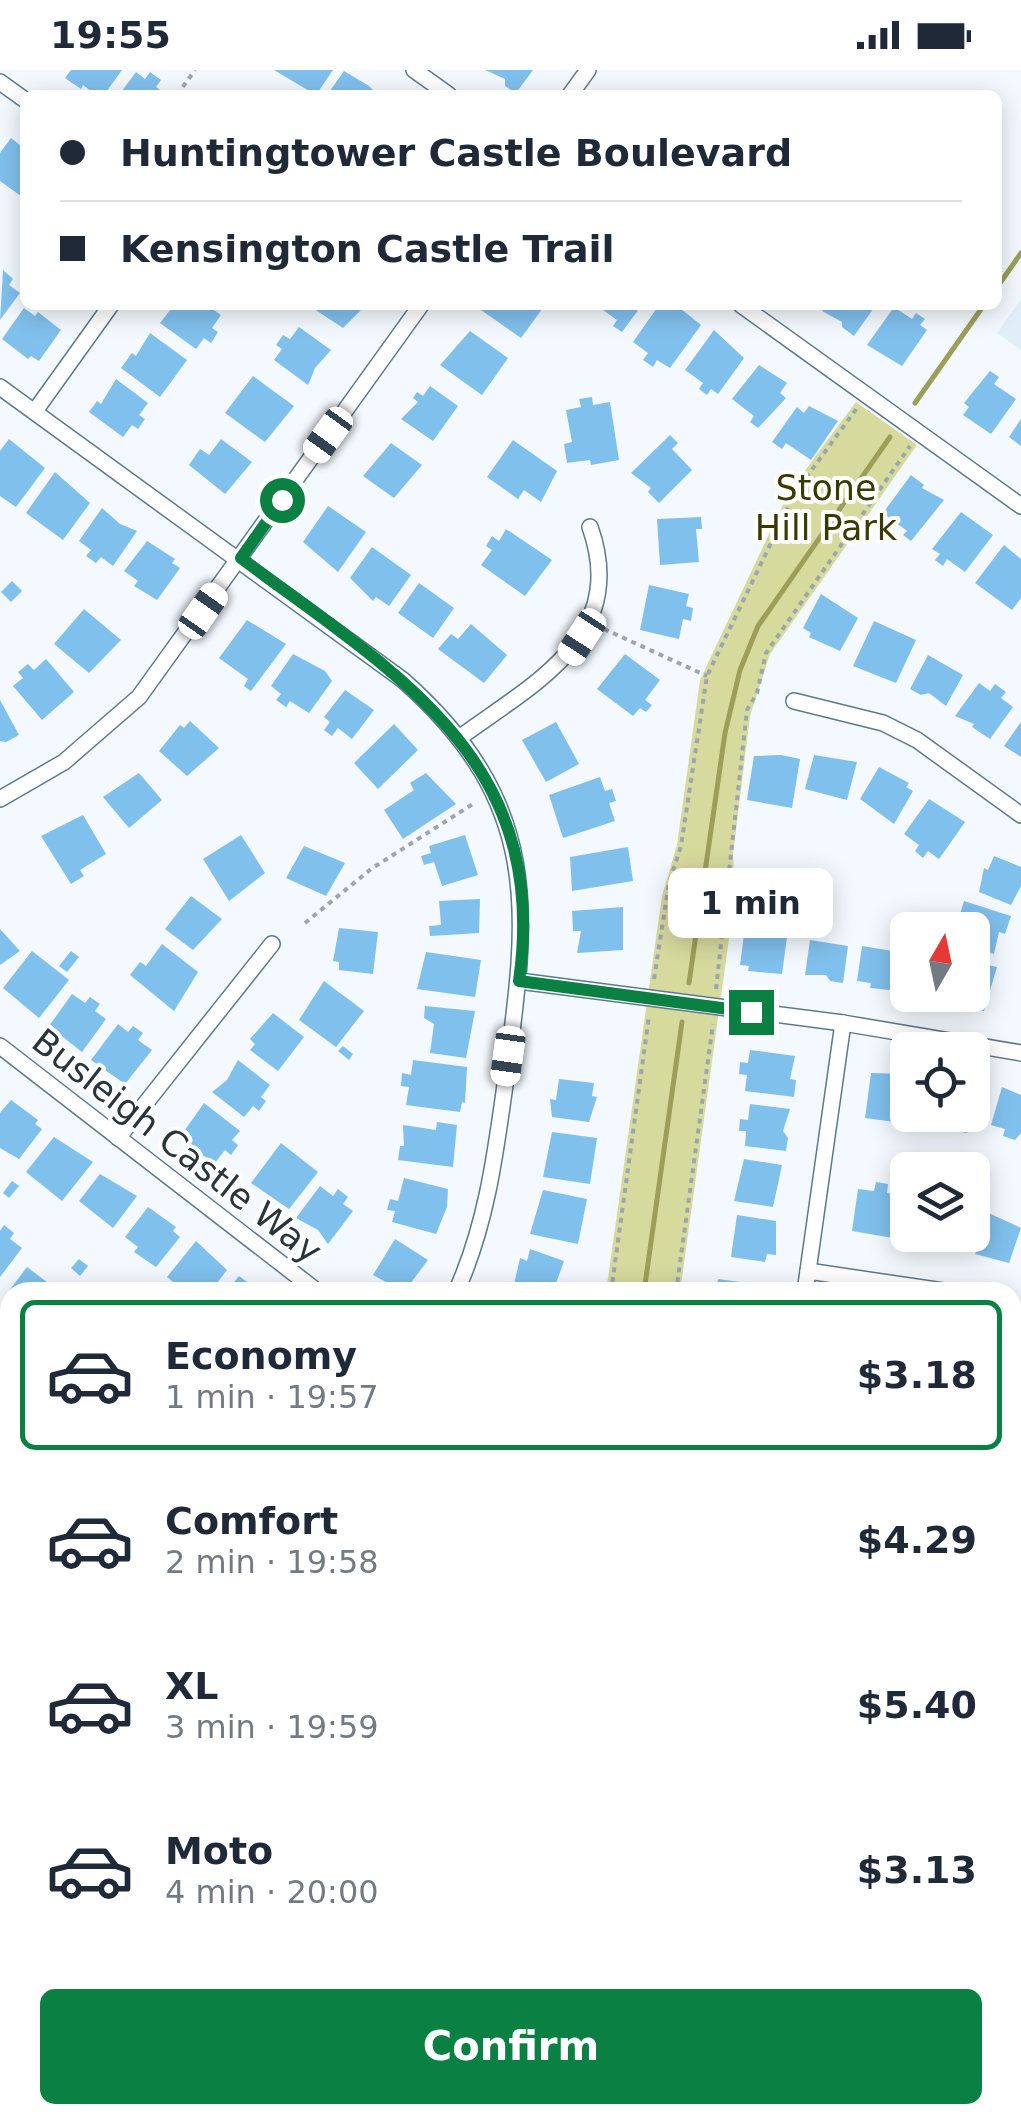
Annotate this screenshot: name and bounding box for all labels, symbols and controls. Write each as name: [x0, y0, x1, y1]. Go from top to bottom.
text: 19:55: [50, 13, 171, 57]
text: Huntingtower Castle Boulevard: [120, 131, 792, 175]
text: Kensington Castle Trail: [120, 227, 615, 271]
car: [298, 402, 358, 468]
park label: Stone Hill Park: [755, 468, 898, 548]
route start: [260, 478, 305, 523]
car: [174, 578, 232, 644]
car: [553, 604, 611, 670]
callout: 1 min: [668, 867, 834, 937]
text: 1 min: [700, 884, 801, 922]
north arrow: [890, 912, 990, 1012]
map controls: [890, 912, 990, 1252]
route end: [729, 990, 774, 1035]
street label: Busleigh Castle Way: [25, 1021, 329, 1271]
car: [489, 1024, 527, 1088]
button: locate: [890, 1032, 990, 1132]
button: layers: [890, 1152, 990, 1252]
icon: car: [45, 1330, 135, 1420]
text: Economy: [165, 1334, 357, 1378]
text: $3.18: [857, 1353, 977, 1397]
text: 1 min · 19:57: [165, 1378, 379, 1416]
icon: car: [45, 1495, 135, 1585]
text: Comfort: [165, 1499, 338, 1543]
text: $4.29: [857, 1518, 977, 1562]
text: 2 min · 19:58: [165, 1543, 379, 1581]
icon: car: [45, 1660, 135, 1750]
text: XL: [165, 1664, 219, 1708]
text: $5.40: [857, 1683, 977, 1727]
text: 3 min · 19:59: [165, 1708, 379, 1746]
icon: car: [45, 1825, 135, 1915]
text: Moto: [165, 1829, 273, 1873]
text: $3.13: [857, 1848, 977, 1892]
text: 4 min · 20:00: [165, 1873, 379, 1911]
button: Confirm: [40, 1989, 982, 2104]

